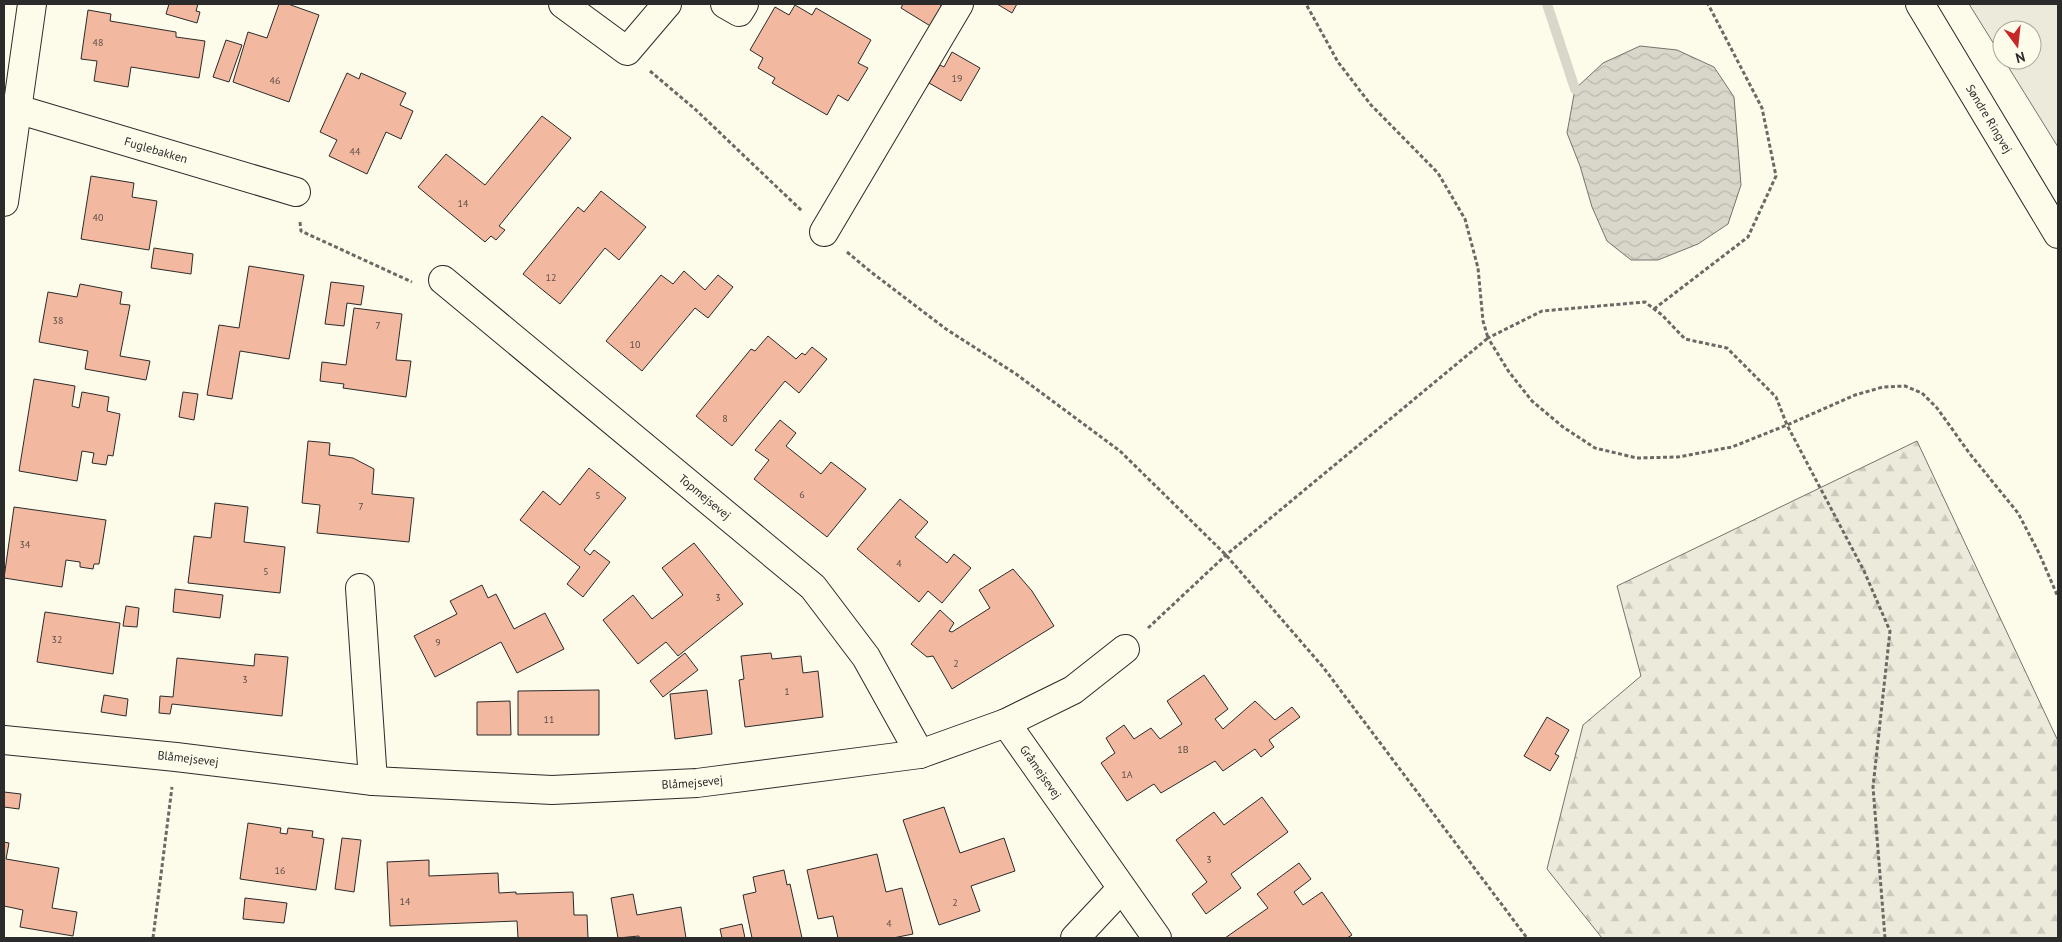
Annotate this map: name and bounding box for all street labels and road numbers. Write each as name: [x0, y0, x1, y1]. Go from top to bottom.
street label: Søndre Ringvej: [1963, 81, 2016, 156]
street label: Fuglebakken: [123, 133, 190, 166]
street label: Topmejsevej: [676, 471, 734, 523]
street label: Gråmejsevej: [1017, 742, 1065, 802]
street label: Blåmejsevej: [157, 747, 220, 769]
street label: Blåmejsevej: [661, 772, 724, 792]

